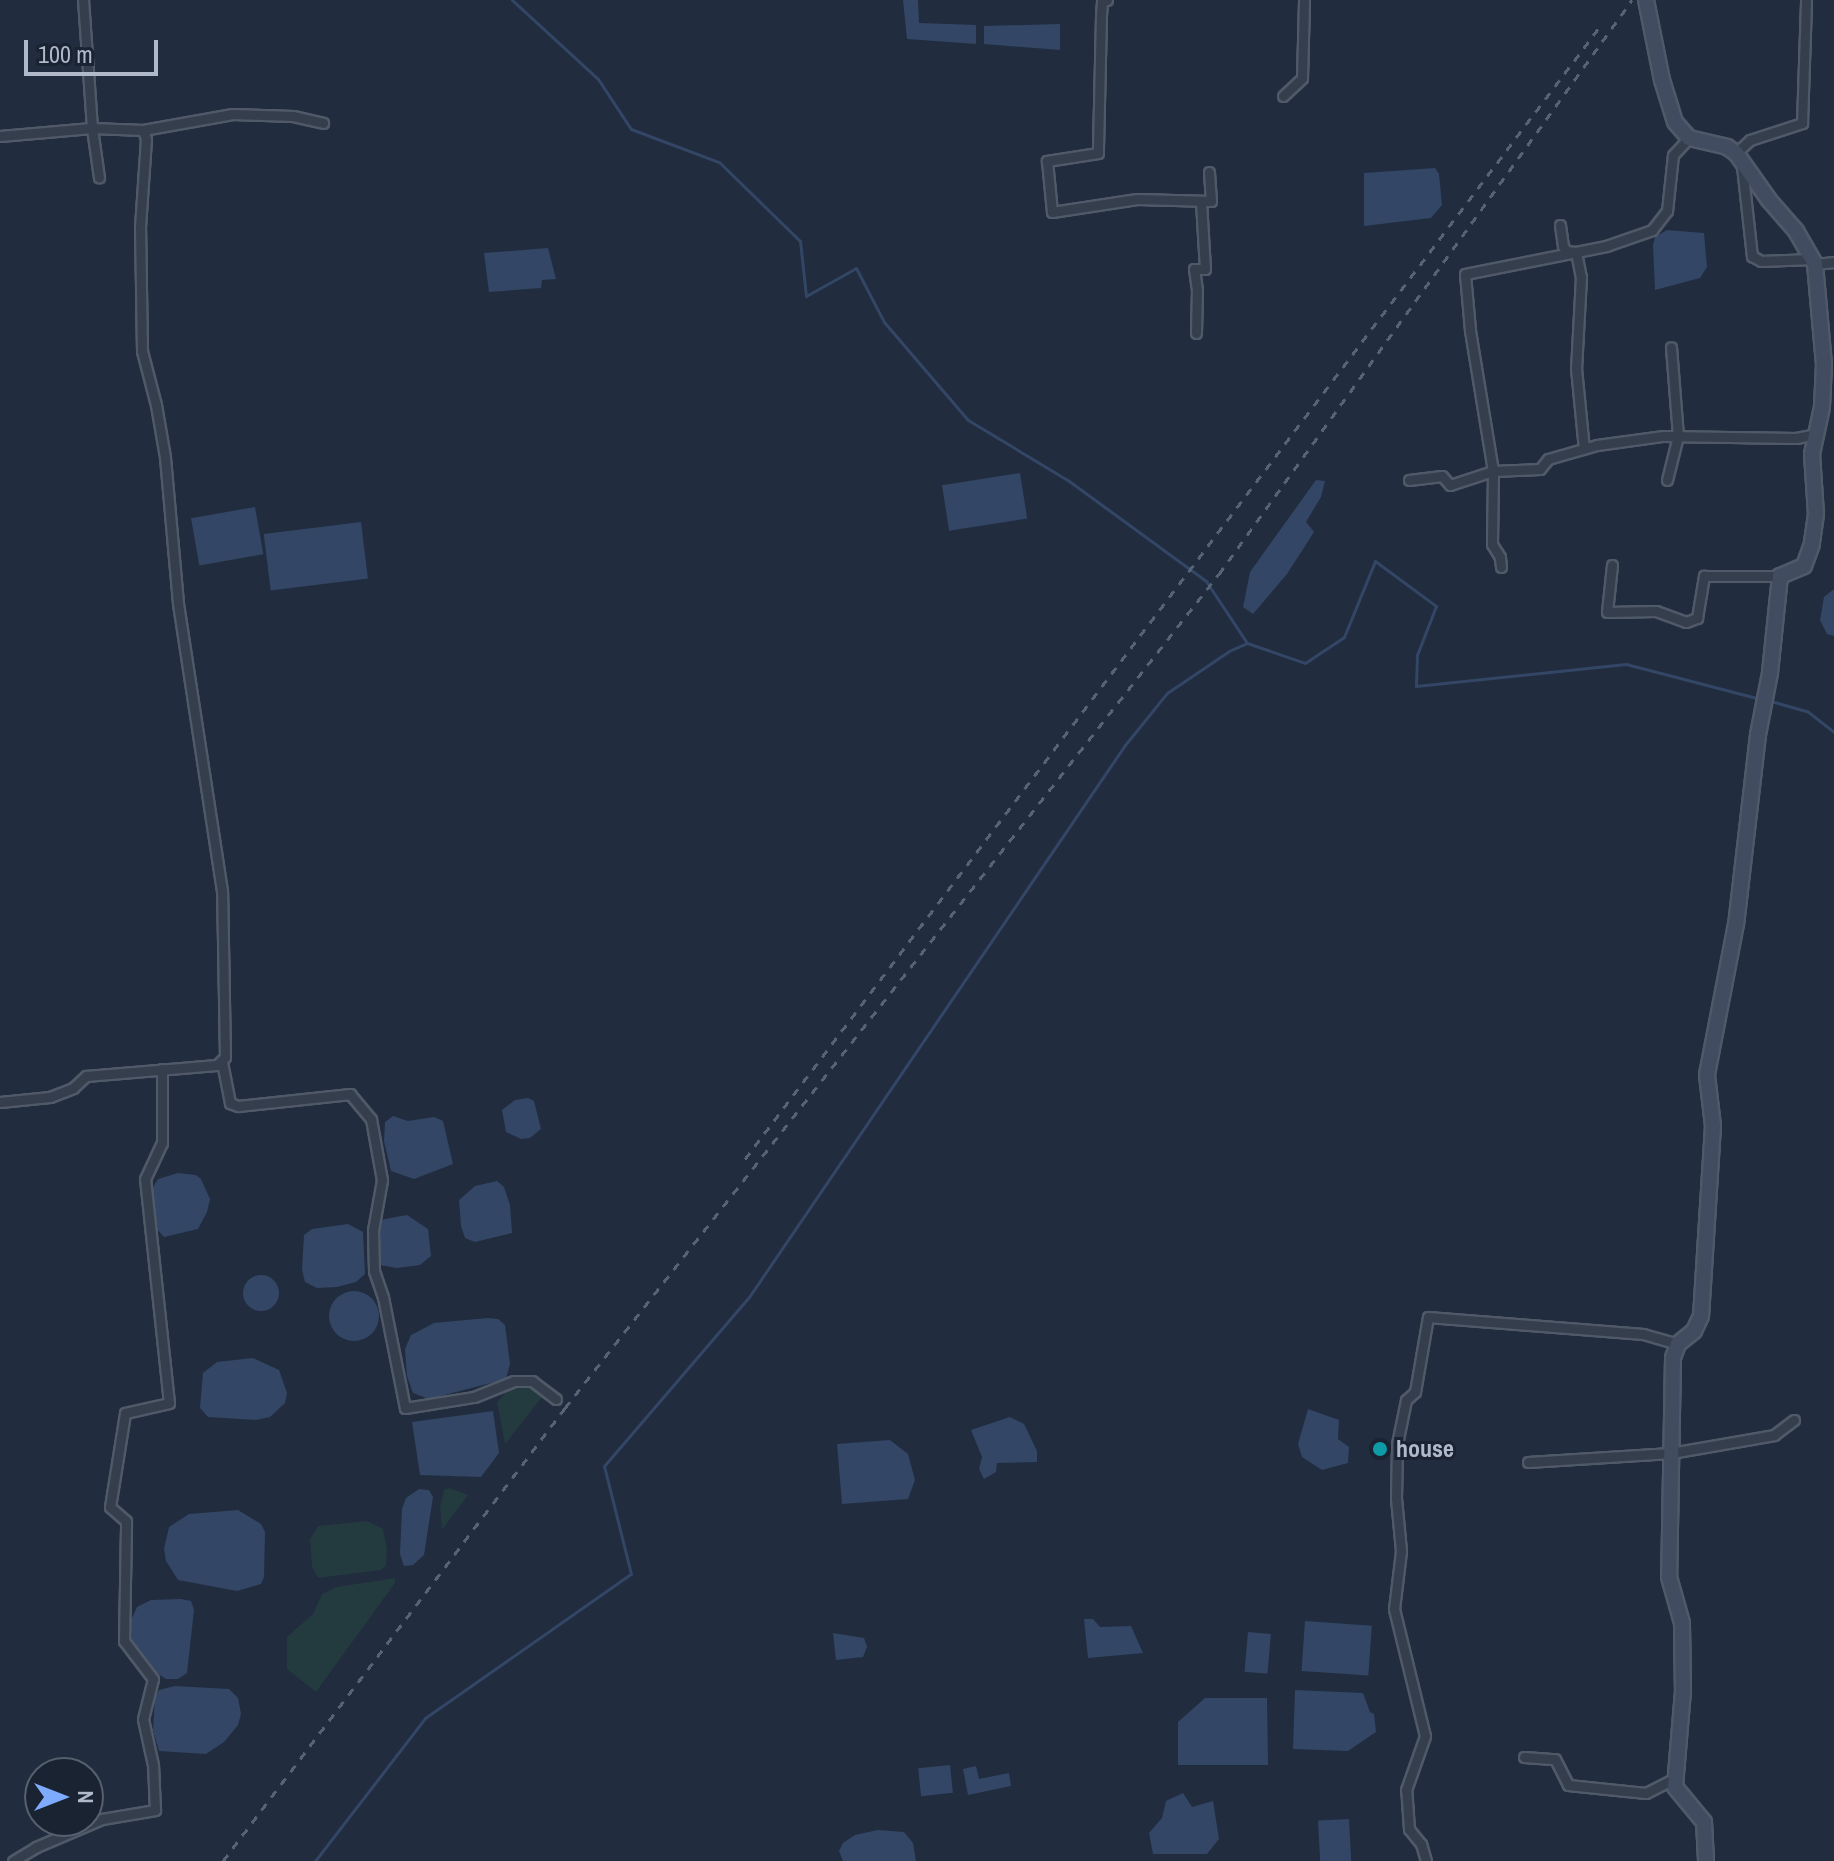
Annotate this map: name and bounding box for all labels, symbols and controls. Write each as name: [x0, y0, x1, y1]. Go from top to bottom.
scale bar: [28, 24, 162, 74]
text: 100 m: [38, 38, 93, 70]
place label: house: [1396, 1435, 1454, 1463]
marker: house: [1371, 1440, 1389, 1458]
north arrow: [24, 1757, 104, 1837]
text: N: [71, 1790, 101, 1804]

